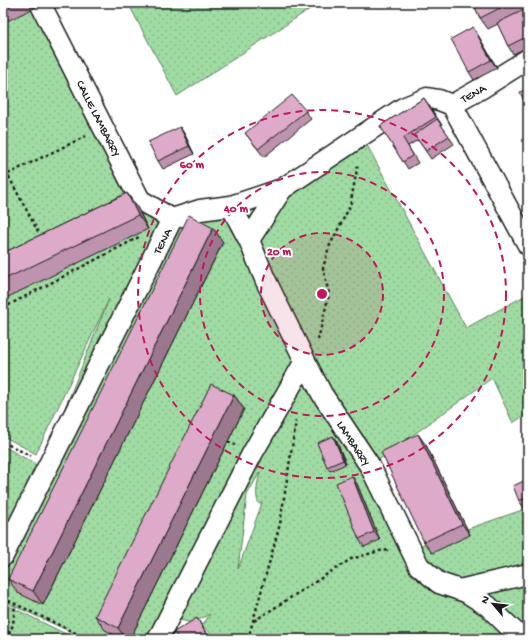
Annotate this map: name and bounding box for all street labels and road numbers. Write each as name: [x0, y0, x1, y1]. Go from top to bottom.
street label: CALLE LAMBARRY: [72, 78, 123, 160]
street label: TENA: [458, 82, 490, 108]
street label: TENA: [151, 226, 177, 258]
street label: LAMBARRY: [333, 419, 372, 470]

